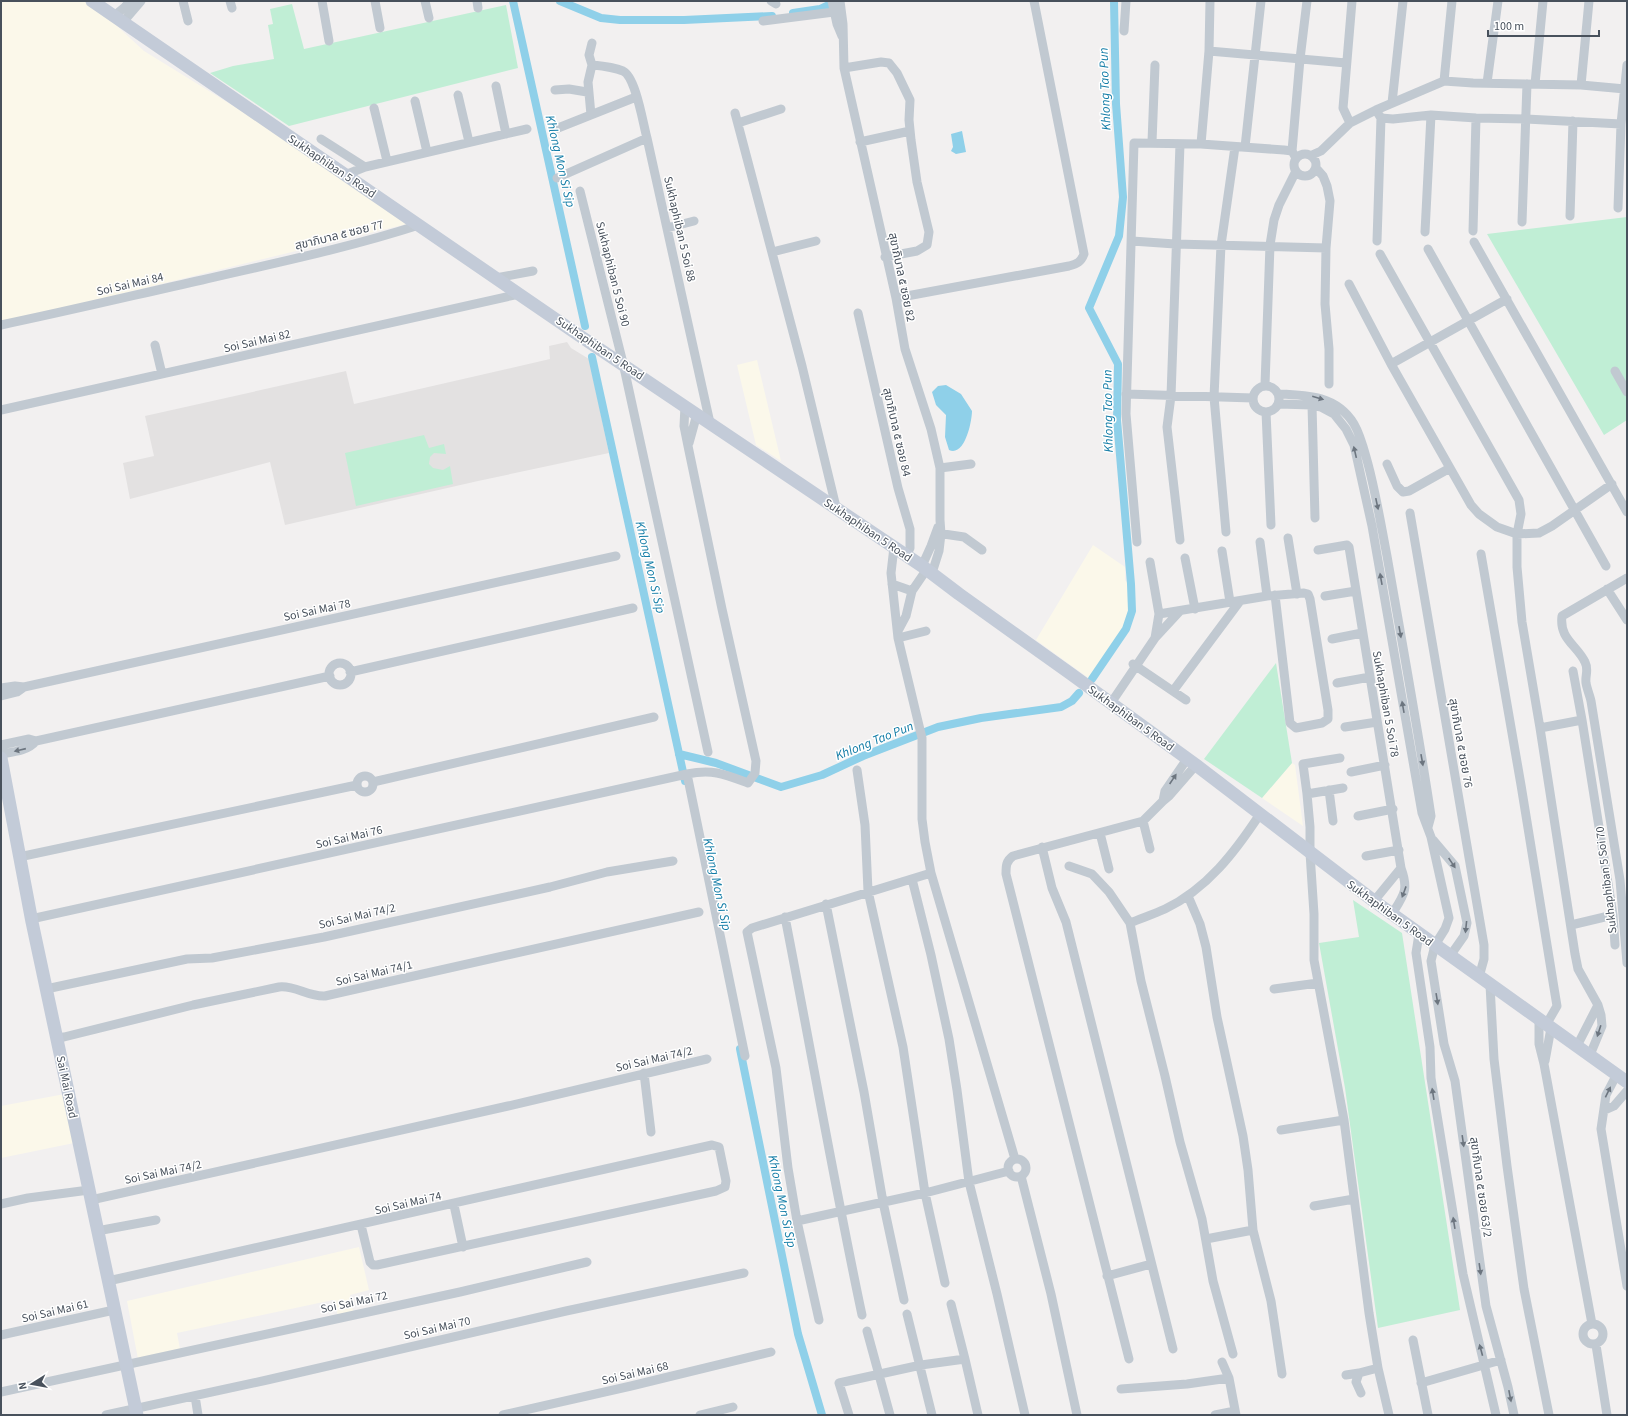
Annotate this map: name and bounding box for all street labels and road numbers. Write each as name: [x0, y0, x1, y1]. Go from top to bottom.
street label: Sukhaphiban 5 Road: [284, 131, 379, 202]
street label: Sukhaphiban 5 Soi 88: [659, 175, 700, 283]
street label: สุขาภิบาล ๕ ซอย 77: [293, 216, 385, 255]
street label: Sukhaphiban 5 Soi 90: [591, 220, 634, 328]
street label: สุขาภิบาล ๕ ซอย 82: [884, 231, 919, 323]
street label: Soi Sai Mai 84: [95, 269, 165, 300]
street label: Sukhaphiban 5 Road: [552, 313, 647, 384]
street label: Soi Sai Mai 82: [222, 326, 292, 357]
street label: สุขาภิบาล ๕ ซอย 84: [878, 386, 915, 478]
street label: Sukhaphiban 5 Road: [820, 495, 915, 566]
street label: Soi Sai Mai 78: [282, 595, 352, 626]
street label: Sukhaphiban 5 Soi 78: [1368, 650, 1403, 759]
street label: Sukhaphiban 5 Road: [1084, 681, 1177, 756]
street label: สุขาภิบาล ๕ ซอย 76: [1444, 697, 1477, 789]
street label: Soi Sai Mai 76: [314, 822, 384, 853]
street label: Sukhaphiban 5 Soi 70: [1591, 825, 1621, 934]
street label: Sukhaphiban 5 Road: [1343, 876, 1436, 951]
street label: Soi Sai Mai 74/2: [317, 899, 397, 934]
street label: Soi Sai Mai 74/1: [334, 956, 414, 991]
street label: Soi Sai Mai 74/2: [614, 1042, 694, 1077]
street label: Sai Mai Road: [52, 1054, 81, 1120]
street label: สุขาภิบาล ๕ ซอย 63/2: [1465, 1136, 1496, 1238]
street label: Soi Sai Mai 74/2: [123, 1156, 203, 1189]
street label: Soi Sai Mai 74: [373, 1188, 443, 1219]
street label: Soi Sai Mai 72: [319, 1287, 389, 1318]
street label: Soi Sai Mai 61: [20, 1296, 90, 1327]
street label: Soi Sai Mai 70: [402, 1313, 472, 1344]
street label: Soi Sai Mai 68: [600, 1358, 670, 1389]

